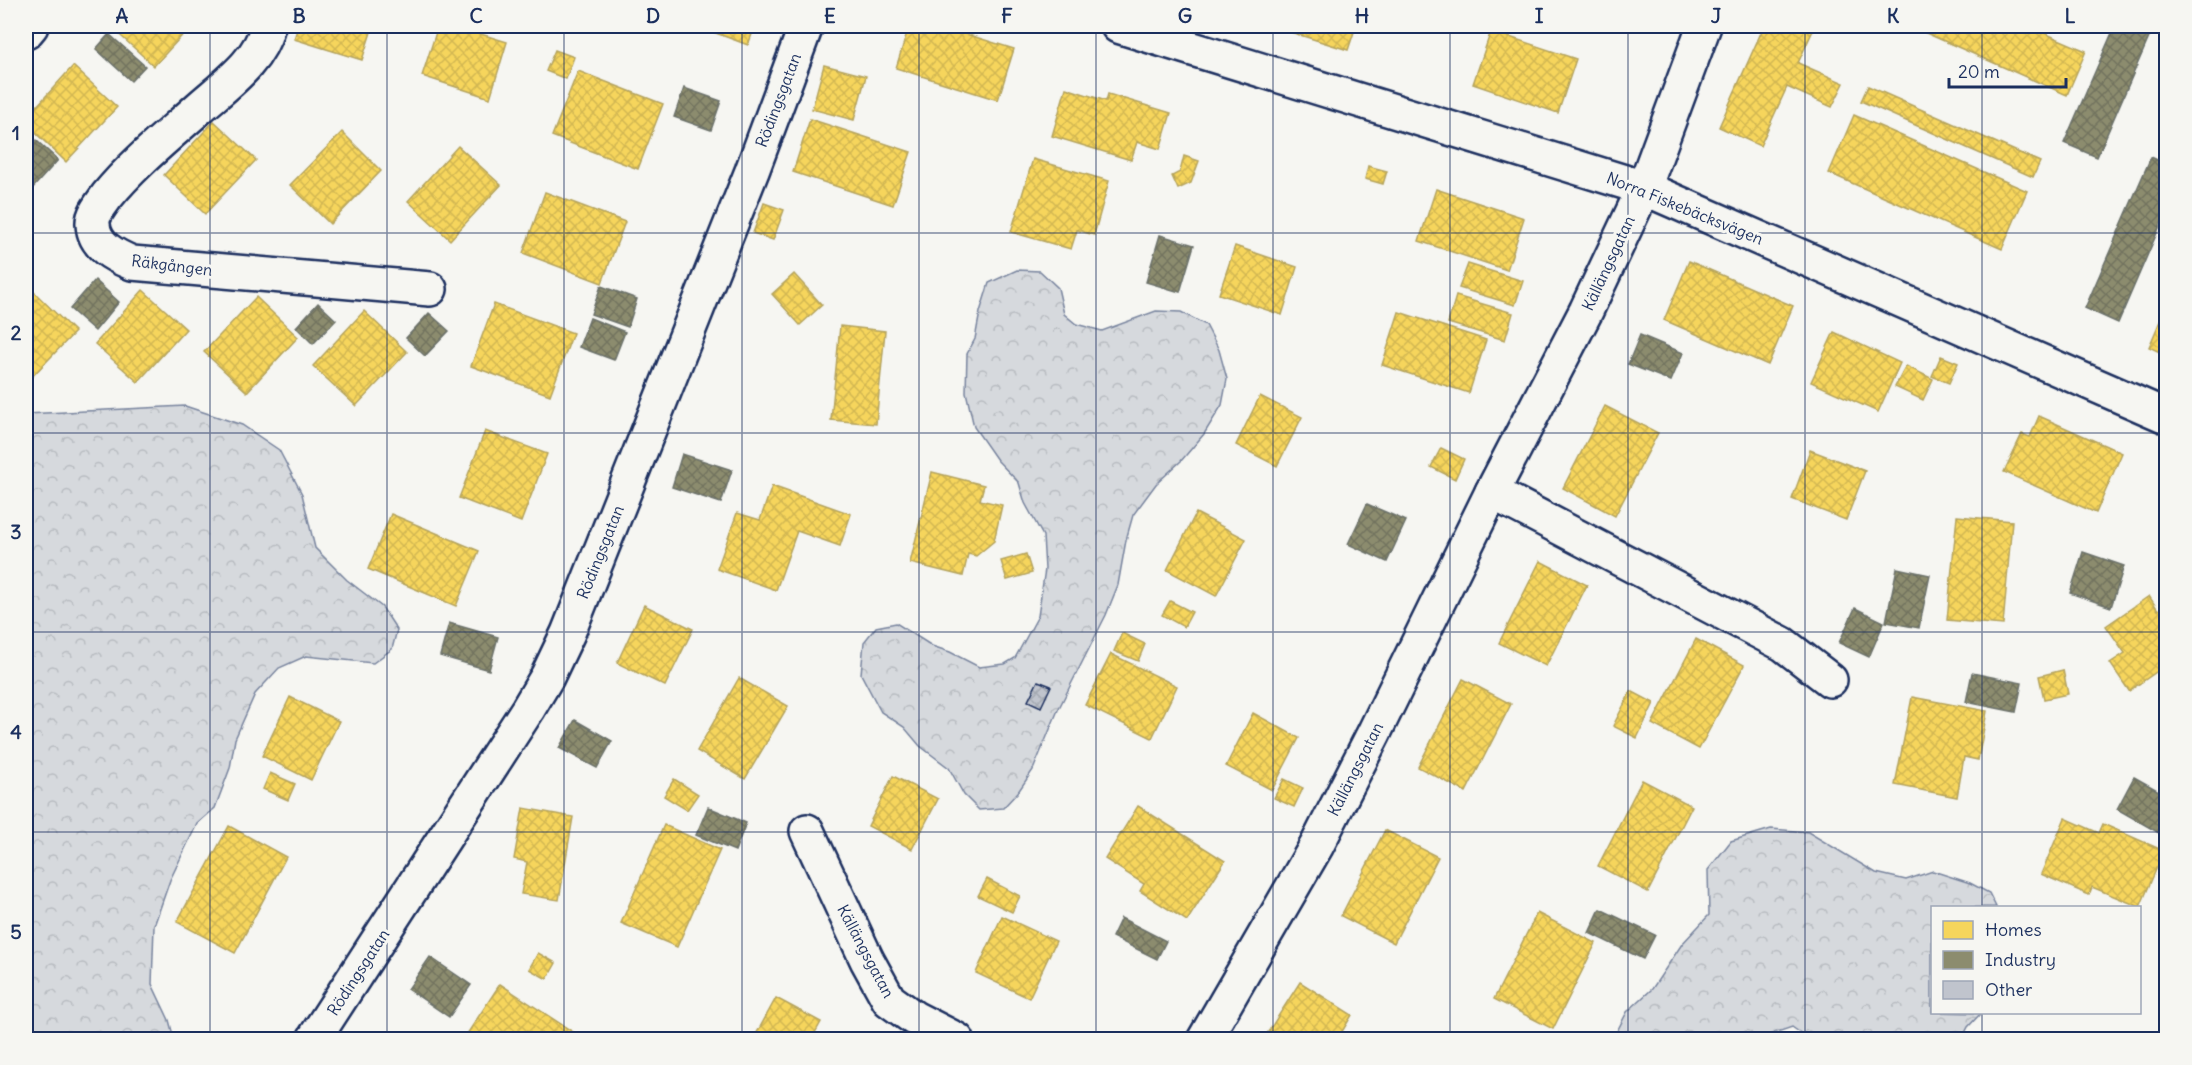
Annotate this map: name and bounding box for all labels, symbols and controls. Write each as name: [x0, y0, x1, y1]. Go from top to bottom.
text: A: [116, 3, 129, 28]
text: B: [292, 3, 306, 28]
text: C: [469, 3, 483, 28]
text: D: [646, 3, 660, 28]
text: E: [824, 3, 836, 28]
text: F: [1001, 3, 1013, 28]
text: G: [1178, 3, 1192, 28]
text: H: [1355, 3, 1369, 28]
text: I: [1535, 3, 1544, 28]
text: J: [1711, 3, 1722, 28]
text: K: [1887, 3, 1900, 28]
text: L: [2065, 3, 2076, 28]
street label: Rödingsgatan: [751, 50, 805, 150]
scale bar: [1949, 51, 2066, 89]
text: 20 m: [1958, 60, 2000, 83]
text: 1: [12, 120, 20, 145]
street label: Norra Fiskebäcksvägen: [1604, 167, 1766, 249]
street label: Källängsgatan: [1577, 212, 1639, 314]
street label: Räkgången: [130, 250, 214, 280]
text: 2: [11, 320, 22, 345]
street label: Rödingsgatan: [572, 502, 628, 602]
text: 3: [10, 519, 22, 544]
text: 4: [10, 719, 22, 744]
street label: Källängsgatan: [1323, 719, 1387, 819]
street label: Källängsgatan: [833, 901, 899, 1001]
legend: [1931, 906, 2141, 1014]
text: Homes: [1985, 918, 2042, 941]
text: 5: [10, 919, 22, 944]
street label: Rödingsgatan: [323, 925, 393, 1019]
text: Industry: [1985, 948, 2056, 971]
text: Other: [1985, 978, 2033, 1001]

